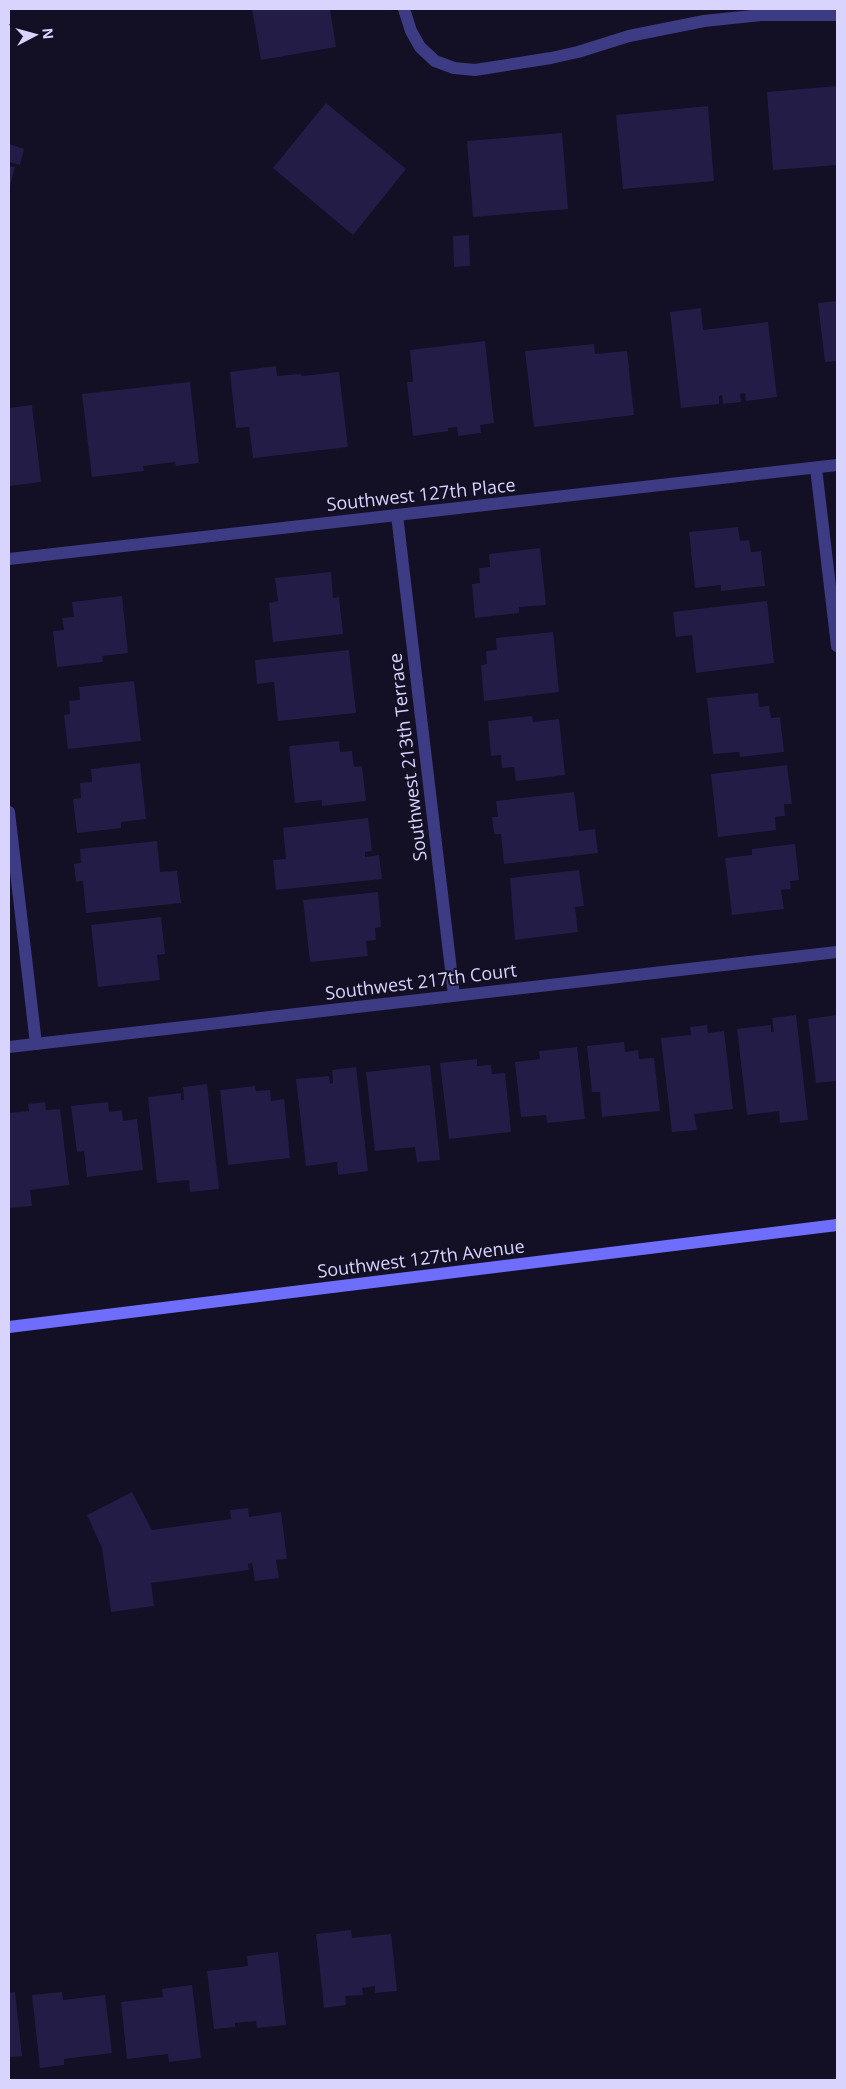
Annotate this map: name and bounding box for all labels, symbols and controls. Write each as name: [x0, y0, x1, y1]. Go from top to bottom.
north arrow: [10, 10, 60, 60]
text: N: [38, 27, 58, 40]
street label: Southwest 127th Place: [325, 472, 517, 516]
street label: Southwest 213th Terrace: [382, 652, 432, 862]
street label: Southwest 217th Court: [324, 957, 518, 1005]
street label: Southwest 127th Avenue: [316, 1233, 526, 1283]

